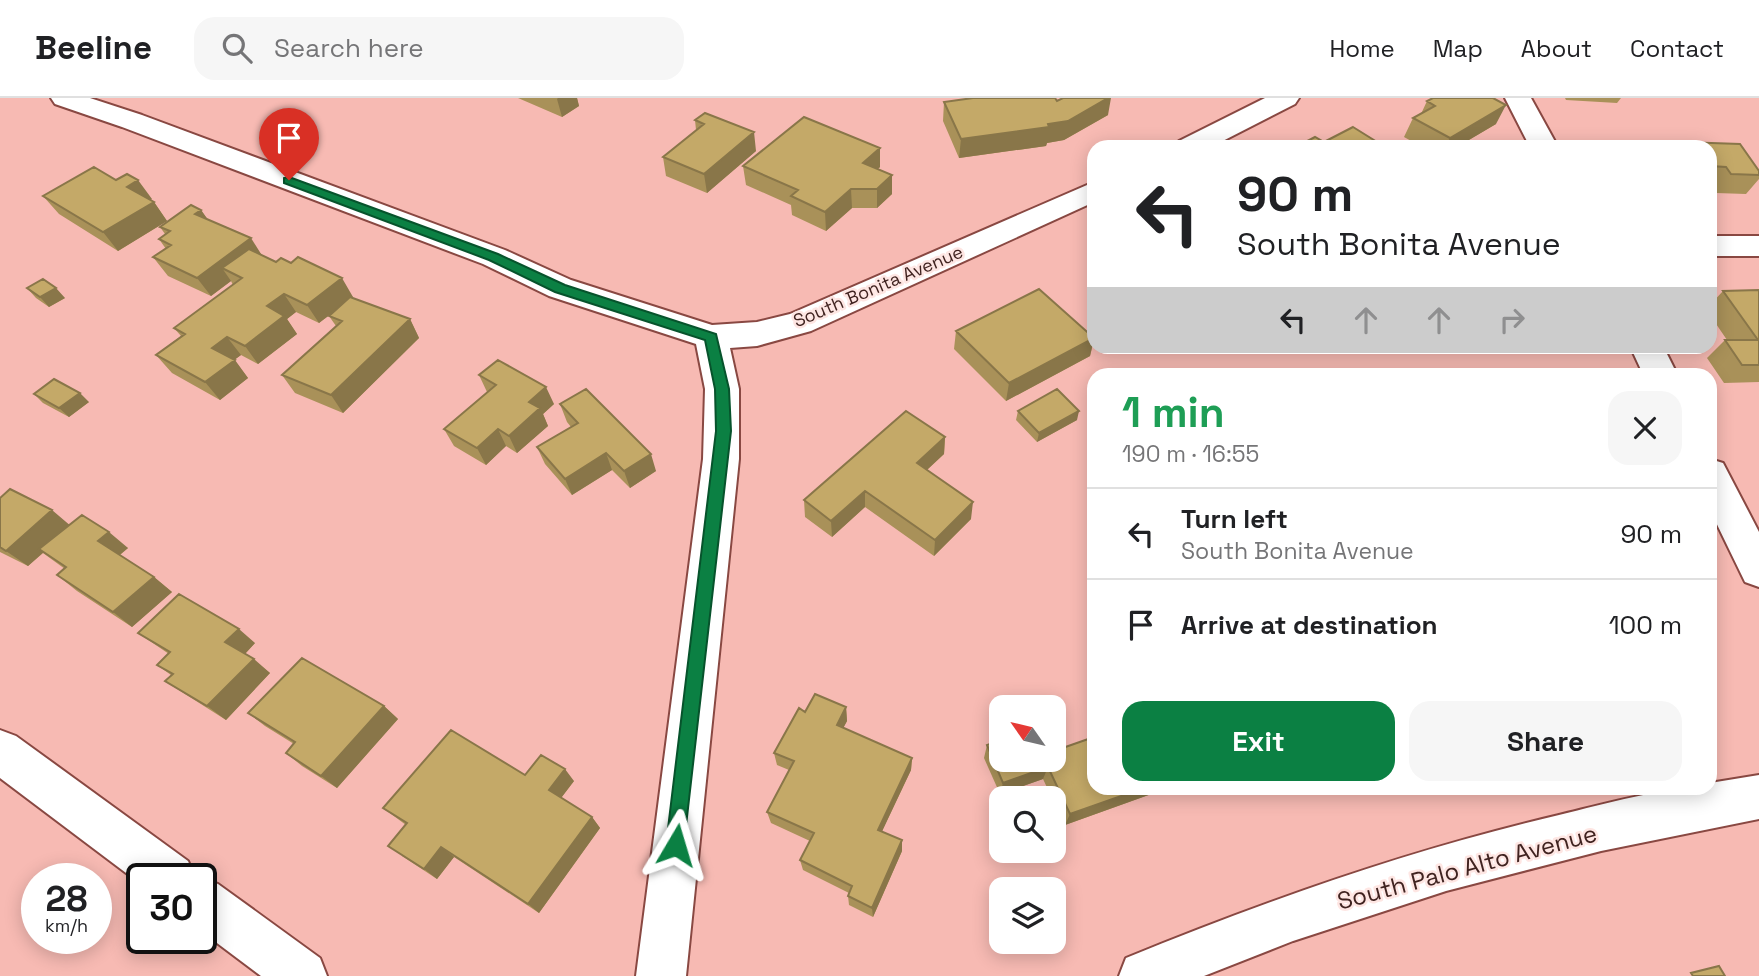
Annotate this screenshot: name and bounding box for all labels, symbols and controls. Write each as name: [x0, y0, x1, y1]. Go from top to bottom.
search box: [194, 17, 684, 80]
text: Beeline: [35, 27, 152, 69]
icon: search: [218, 29, 256, 67]
text: Search here: [274, 31, 424, 65]
text: Home: [1329, 33, 1395, 64]
text: Map: [1433, 33, 1483, 64]
text: About: [1521, 33, 1592, 64]
text: Contact: [1630, 33, 1724, 64]
pin: [259, 108, 319, 180]
icon: arrive: [270, 119, 308, 157]
text: 90 m: [1237, 163, 1353, 225]
icon: left: [1122, 168, 1213, 259]
text: South Bonita Avenue: [1237, 224, 1561, 264]
street label: South Bonita Avenue: [790, 240, 966, 332]
icon: left: [1274, 301, 1312, 339]
icon: ahead: [1347, 301, 1385, 339]
icon: ahead: [1420, 301, 1458, 339]
icon: right: [1493, 301, 1531, 339]
text: 1 min: [1122, 386, 1225, 439]
button: close: [1608, 391, 1682, 465]
text: 190 m · 16:55: [1122, 439, 1259, 469]
text: Turn left: [1181, 502, 1288, 536]
icon: left: [1122, 515, 1160, 553]
text: 90 m: [1620, 517, 1682, 551]
text: South Bonita Avenue: [1181, 536, 1414, 566]
icon: arrive: [1122, 606, 1160, 644]
text: Arrive at destination: [1181, 608, 1438, 642]
text: 100 m: [1609, 608, 1682, 642]
north arrow: [989, 695, 1066, 772]
map controls: [989, 695, 1066, 954]
button: Exit: [1122, 701, 1395, 781]
button: Share: [1409, 701, 1682, 781]
button: search: [989, 786, 1066, 863]
position arrow: [639, 808, 713, 882]
street label: South Palo Alto Avenue: [1334, 817, 1600, 917]
speed limit sign: 30: [126, 863, 217, 954]
text: 28: [46, 877, 87, 921]
button: layers: [989, 877, 1066, 954]
text: km/h: [45, 914, 88, 937]

